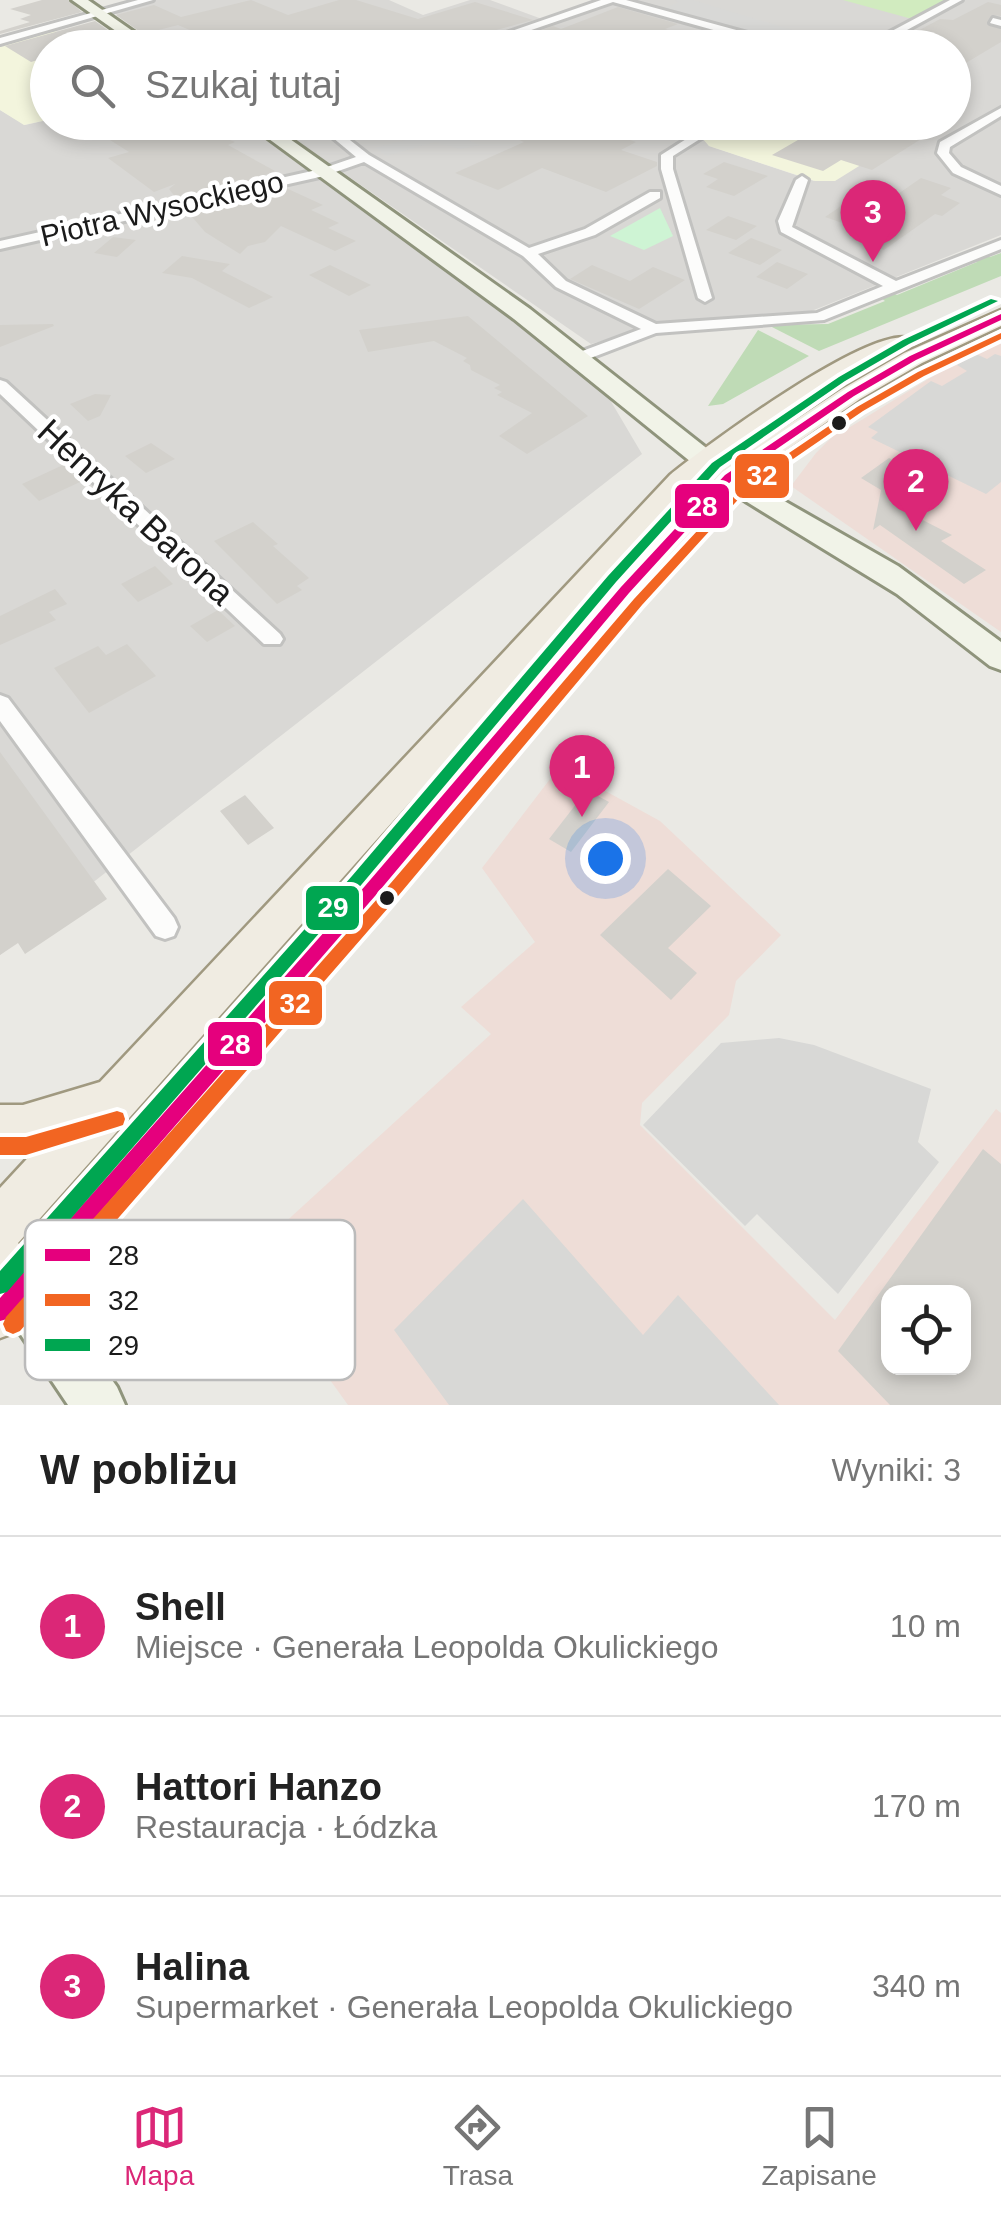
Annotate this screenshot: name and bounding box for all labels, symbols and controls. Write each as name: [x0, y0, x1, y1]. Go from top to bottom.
search box: [30, 30, 971, 140]
icon: search: [65, 58, 120, 113]
text: Szukaj tutaj: [145, 64, 341, 106]
street label: Piotra Wysockiego: [37, 165, 287, 253]
pin: 3: [840, 180, 906, 262]
street label: Henryka Barona: [31, 411, 243, 613]
unlabelled marker: [829, 413, 849, 433]
pin: 2: [884, 448, 948, 531]
line badge: 32: [733, 452, 791, 500]
text: 32: [746, 460, 778, 491]
line badge: 28: [673, 482, 731, 530]
text: 28: [686, 491, 718, 522]
pin: 1: [550, 734, 614, 817]
your location: [580, 833, 631, 884]
line badge: 29: [304, 884, 361, 932]
unlabelled marker: [377, 888, 397, 908]
text: 29: [317, 892, 349, 923]
line badge: 32: [267, 979, 324, 1027]
text: 32: [279, 988, 311, 1019]
line badge: 28: [206, 1020, 264, 1068]
text: 28: [219, 1029, 251, 1060]
legend: [25, 1220, 355, 1380]
text: 28: [108, 1240, 139, 1271]
text: 32: [108, 1285, 139, 1316]
map controls: [881, 1285, 971, 1375]
button: locate: [881, 1285, 971, 1375]
text: 29: [108, 1330, 139, 1361]
text: W pobliżu: [40, 1446, 238, 1493]
text: Wyniki: 3: [831, 1452, 961, 1488]
text: Shell: [135, 1586, 226, 1628]
text: 1: [64, 1608, 81, 1644]
text: 10 m: [890, 1608, 961, 1644]
text: Miejsce · Generała Leopolda Okulickiego: [135, 1629, 718, 1665]
text: Hattori Hanzo: [135, 1766, 382, 1808]
text: 2: [64, 1788, 81, 1824]
text: 170 m: [872, 1788, 961, 1824]
text: Restauracja · Łódzka: [135, 1809, 437, 1845]
text: Halina: [135, 1946, 249, 1988]
text: 3: [64, 1968, 81, 2004]
text: 340 m: [872, 1968, 961, 2004]
text: Supermarket · Generała Leopolda Okulickiego: [135, 1989, 793, 2025]
tab: Mapa: [124, 2100, 194, 2192]
tab: Trasa: [443, 2100, 513, 2192]
tab: Zapisane: [762, 2100, 877, 2192]

